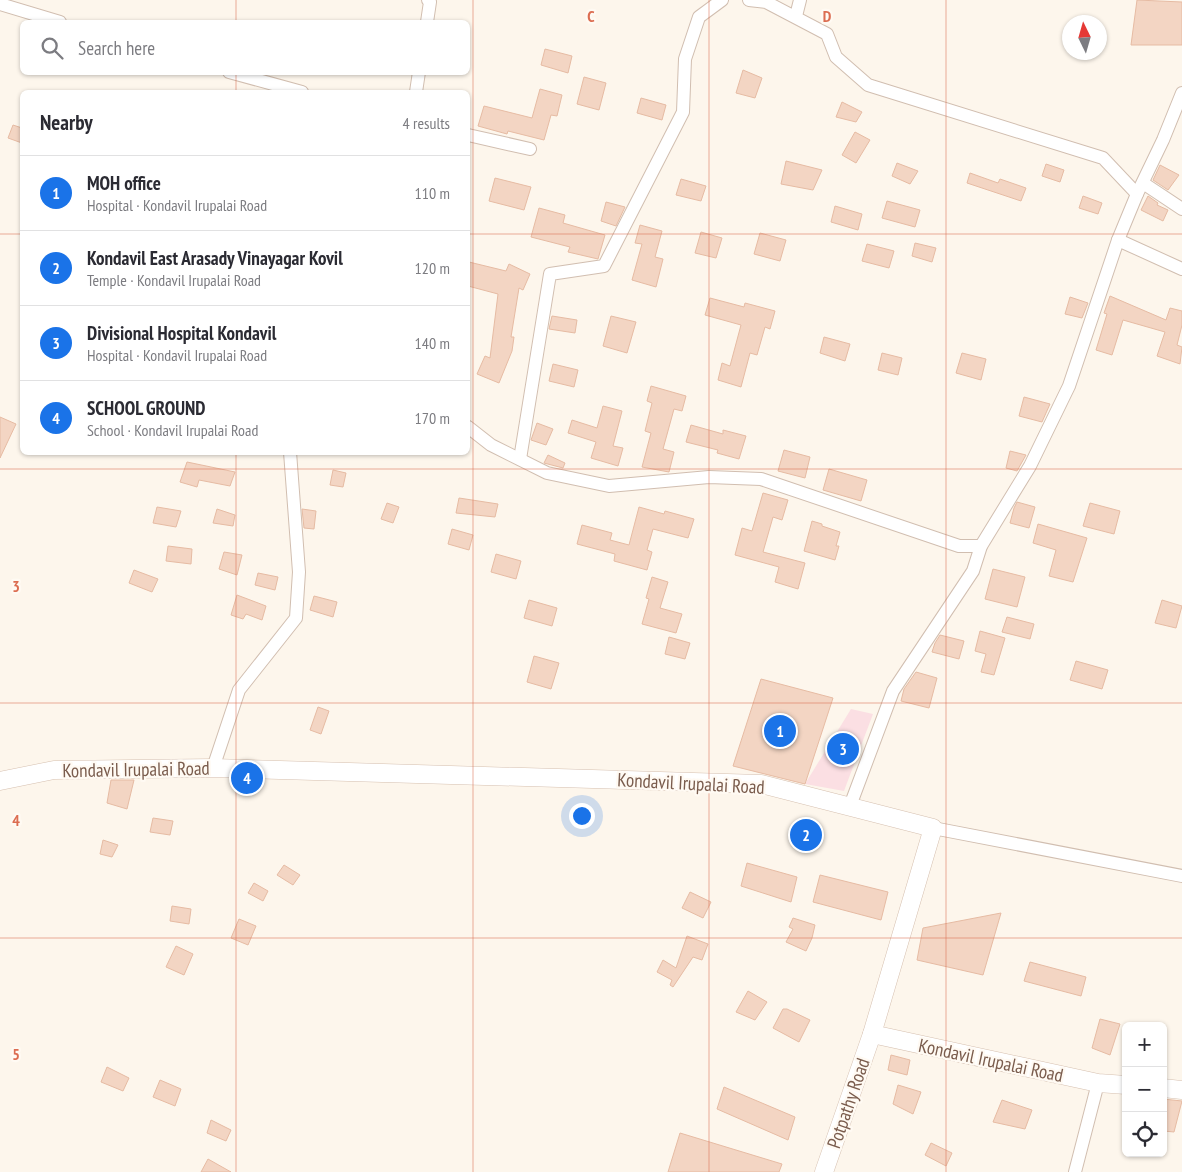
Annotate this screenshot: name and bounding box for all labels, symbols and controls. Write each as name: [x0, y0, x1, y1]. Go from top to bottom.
text: C: [587, 6, 595, 26]
text: D: [823, 6, 832, 26]
north arrow: [1062, 15, 1107, 60]
search box: [20, 20, 470, 75]
icon: search: [38, 34, 66, 62]
text: Search here: [78, 36, 155, 60]
text: Nearby: [40, 109, 93, 136]
text: 4 results: [403, 113, 450, 133]
text: MOH office: [87, 171, 161, 195]
text: 1: [52, 183, 60, 203]
text: 110 m: [415, 183, 450, 203]
text: Hospital · Kondavil Irupalai Road: [87, 195, 267, 215]
text: Kondavil East Arasady Vinayagar Kovil: [87, 246, 343, 270]
text: 2: [52, 258, 60, 278]
text: 120 m: [415, 258, 450, 278]
text: Temple · Kondavil Irupalai Road: [87, 270, 261, 290]
text: Divisional Hospital Kondavil: [87, 321, 276, 345]
text: 3: [52, 333, 60, 353]
text: 140 m: [415, 333, 450, 353]
text: Hospital · Kondavil Irupalai Road: [87, 345, 267, 365]
text: SCHOOL GROUND: [87, 396, 205, 420]
text: 4: [52, 408, 60, 428]
text: 170 m: [415, 408, 450, 428]
text: School · Kondavil Irupalai Road: [87, 420, 258, 440]
text: 3: [12, 576, 20, 596]
pin: 1: [764, 712, 796, 750]
pin: 3: [827, 730, 859, 768]
street label: Kondavil Irupalai Road: [62, 756, 210, 782]
pin: 4: [231, 759, 263, 797]
street label: Kondavil Irupalai Road: [617, 767, 765, 799]
your location: [569, 803, 595, 829]
text: 4: [12, 810, 20, 830]
pin: 2: [790, 816, 822, 854]
map controls: [1122, 1022, 1167, 1157]
button: +: [1122, 1022, 1167, 1067]
street label: Kondavil Irupalai Road: [916, 1033, 1066, 1087]
text: 5: [12, 1044, 20, 1064]
street label: Potpathy Road: [821, 1055, 875, 1151]
button: −: [1122, 1067, 1167, 1112]
button: locate: [1122, 1112, 1167, 1157]

